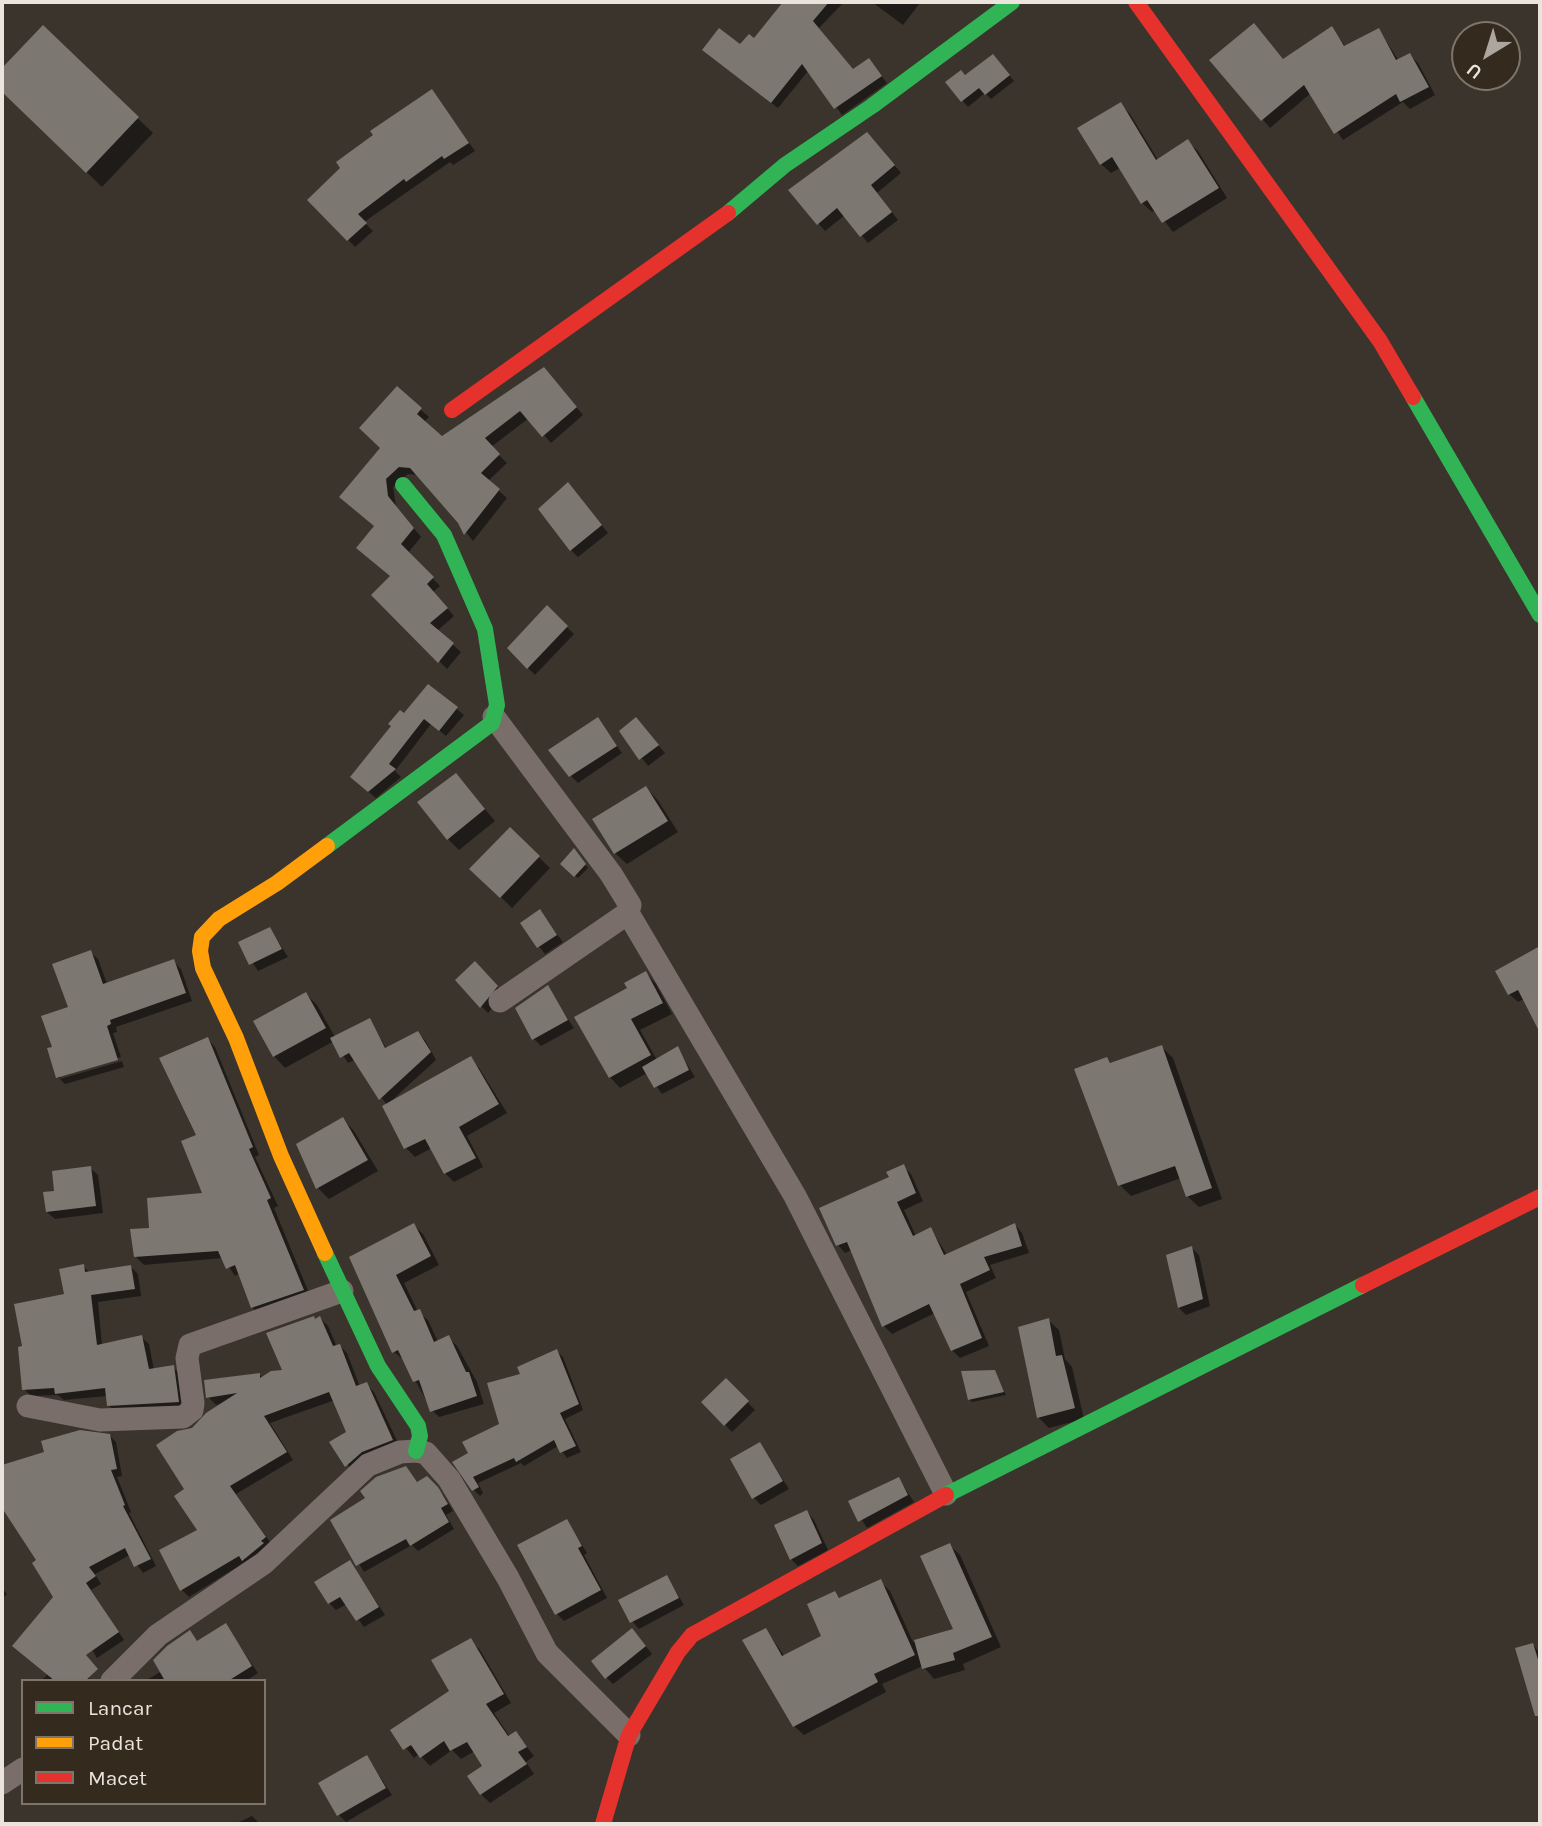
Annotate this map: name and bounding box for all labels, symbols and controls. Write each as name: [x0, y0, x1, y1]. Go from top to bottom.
north arrow: [1451, 21, 1521, 91]
text: U: [1462, 58, 1486, 84]
legend: [21, 1679, 266, 1805]
text: Lancar: [88, 1696, 152, 1720]
text: Padat: [88, 1731, 143, 1755]
text: Macet: [88, 1766, 147, 1790]

